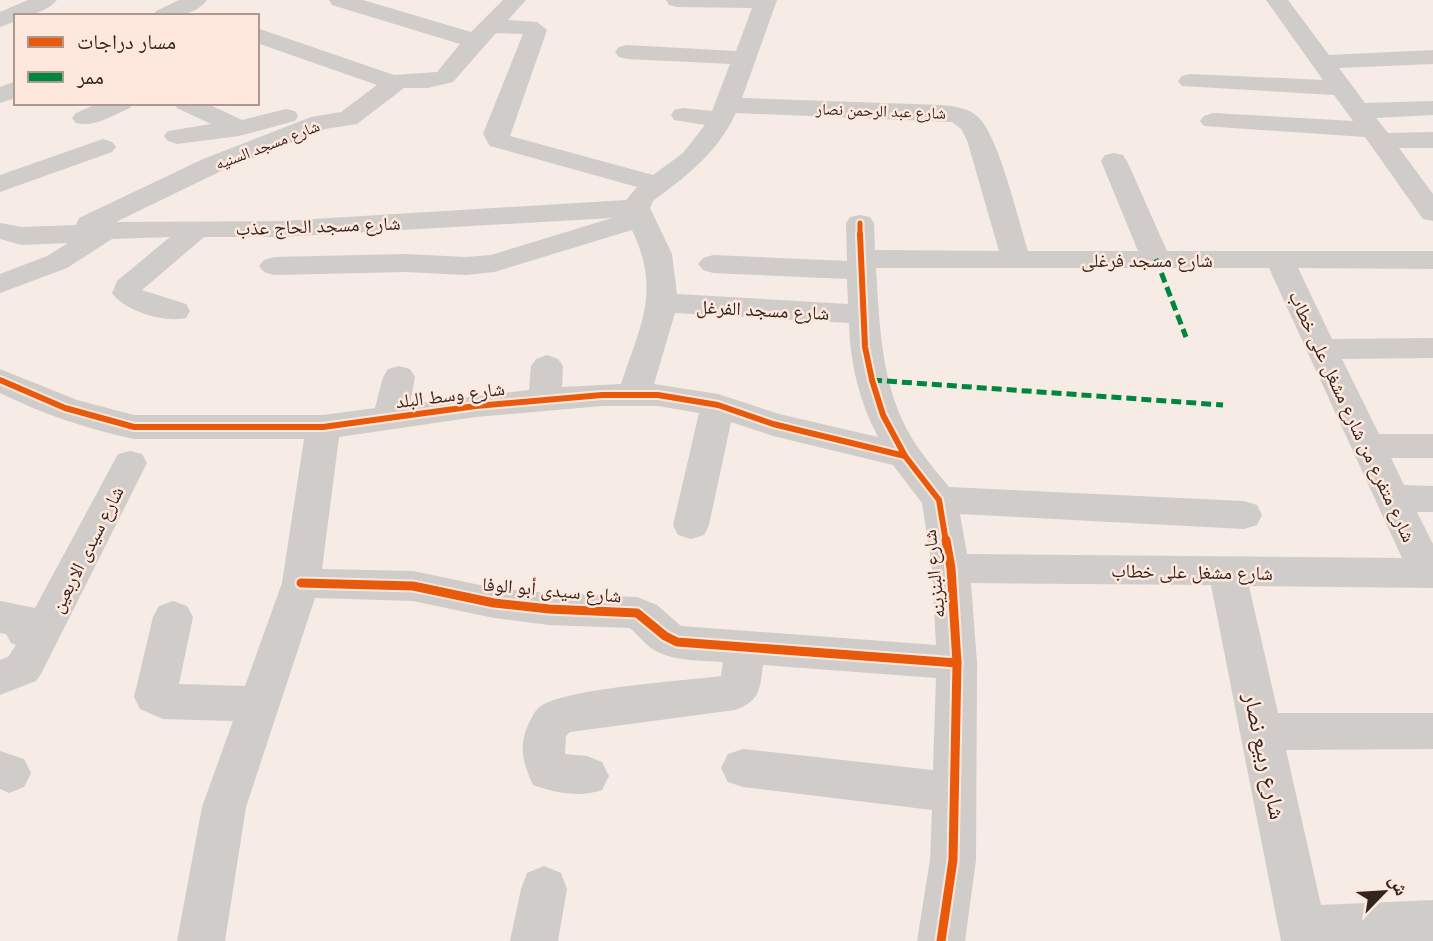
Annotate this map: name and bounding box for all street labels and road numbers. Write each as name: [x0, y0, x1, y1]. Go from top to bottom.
street label: شارع عبد الرحمن نصار: [815, 98, 946, 124]
street label: شارع مسجد السنيه: [212, 115, 323, 174]
street label: شارع مسجد الحاج عذب: [235, 211, 401, 240]
street label: شارع مسجد فرغلى: [1081, 248, 1213, 272]
street label: شارع متفرع من شارع مشغل على خطاب: [1284, 287, 1421, 546]
street label: شارع مسجد الفرغل: [696, 294, 830, 325]
street label: شارع وسط البلد: [394, 376, 506, 413]
street label: شارع سيدى الاربعين: [44, 482, 129, 616]
street label: شارع البنزينه: [917, 528, 950, 619]
street label: شارع مشغل على خطاب: [1111, 558, 1273, 585]
street label: شارع سيدى أبو الوفا: [481, 571, 623, 608]
street label: شارع ربيع نصار: [1237, 689, 1293, 822]

